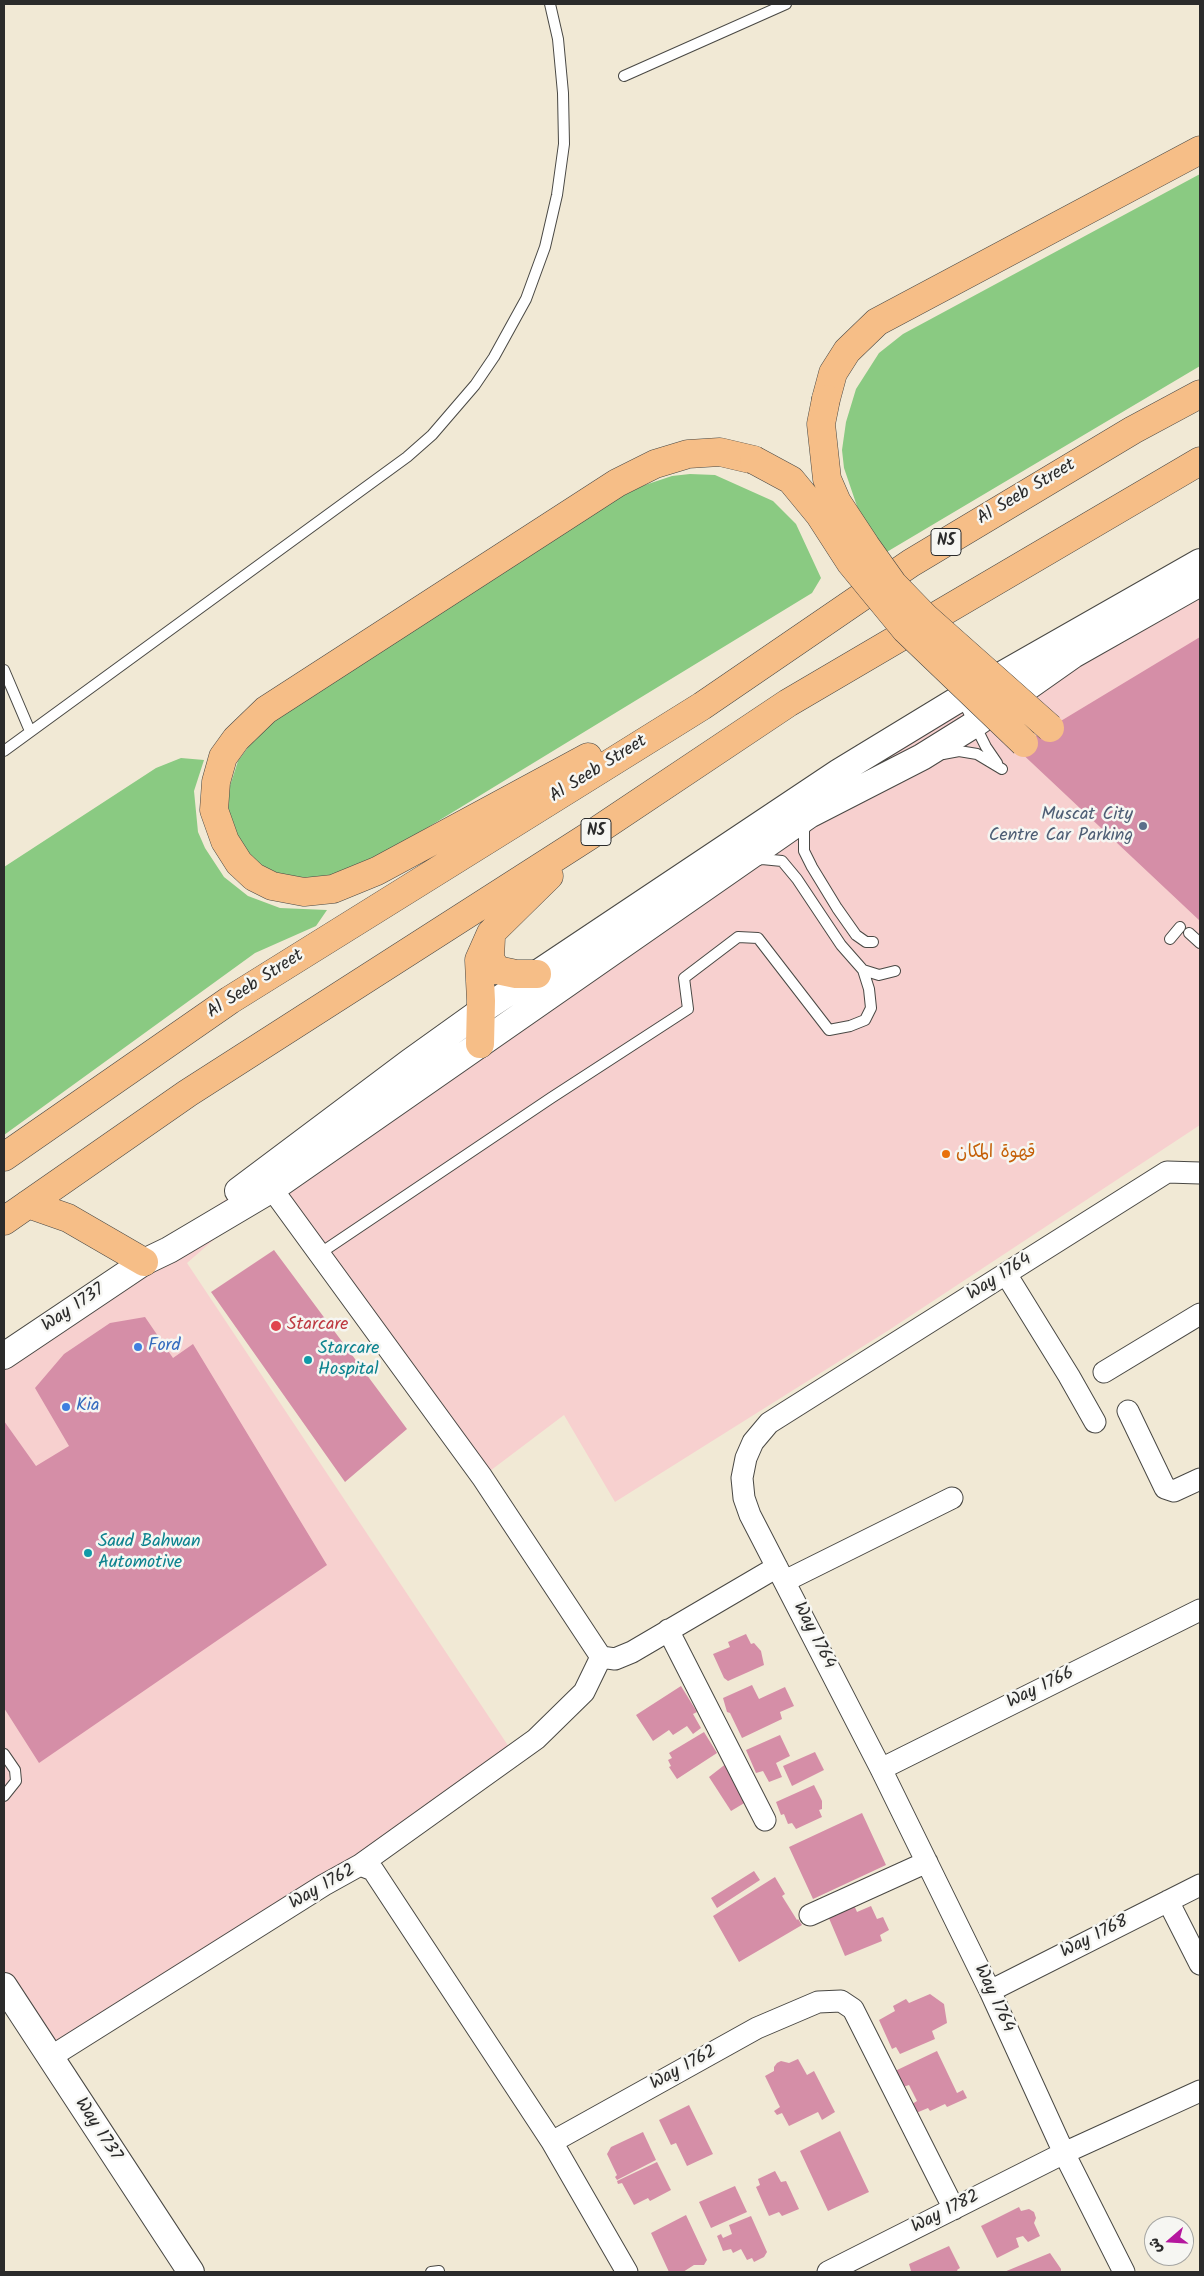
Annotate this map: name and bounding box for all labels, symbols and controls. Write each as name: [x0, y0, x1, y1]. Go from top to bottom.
street label: Al Seeb Street: [974, 455, 1080, 531]
road number: N5: [931, 528, 961, 556]
street label: Al Seeb Street: [546, 732, 652, 808]
place label: Muscat City Centre Car Parking: [989, 805, 1133, 848]
road number: N5: [581, 819, 611, 846]
marker: Muscat City Centre Car Parking: [1137, 820, 1149, 832]
street label: Al Seeb Street: [204, 946, 308, 1024]
place label: قهوة المكان: [956, 1143, 1035, 1165]
marker: قهوة المكان: [940, 1148, 952, 1160]
street label: Way 1764: [964, 1250, 1036, 1306]
street label: Way 1737: [39, 1280, 109, 1338]
place label: Starcare: [287, 1315, 348, 1337]
marker: Starcare: [269, 1319, 283, 1333]
place label: Ford: [148, 1336, 181, 1358]
place label: Starcare Hospital: [318, 1339, 379, 1382]
marker: Ford: [132, 1341, 144, 1353]
marker: Starcare Hospital: [302, 1354, 314, 1366]
place label: Kia: [76, 1396, 99, 1418]
marker: Kia: [60, 1401, 72, 1413]
place label: Saud Bahwan Automotive: [98, 1532, 201, 1575]
marker: Saud Bahwan Automotive: [82, 1547, 94, 1559]
street label: Way 1764: [787, 1599, 839, 1673]
street label: Way 1766: [1004, 1663, 1078, 1715]
street label: Way 1762: [286, 1860, 360, 1916]
street label: Way 1768: [1058, 1912, 1132, 1964]
street label: Way 1764: [968, 1962, 1018, 2036]
street label: Way 1762: [647, 2042, 721, 2096]
street label: Way 1737: [69, 2094, 125, 2166]
street label: Way 1782: [908, 2187, 984, 2239]
north arrow: [1144, 2216, 1194, 2266]
text: ش: [1143, 2235, 1169, 2256]

